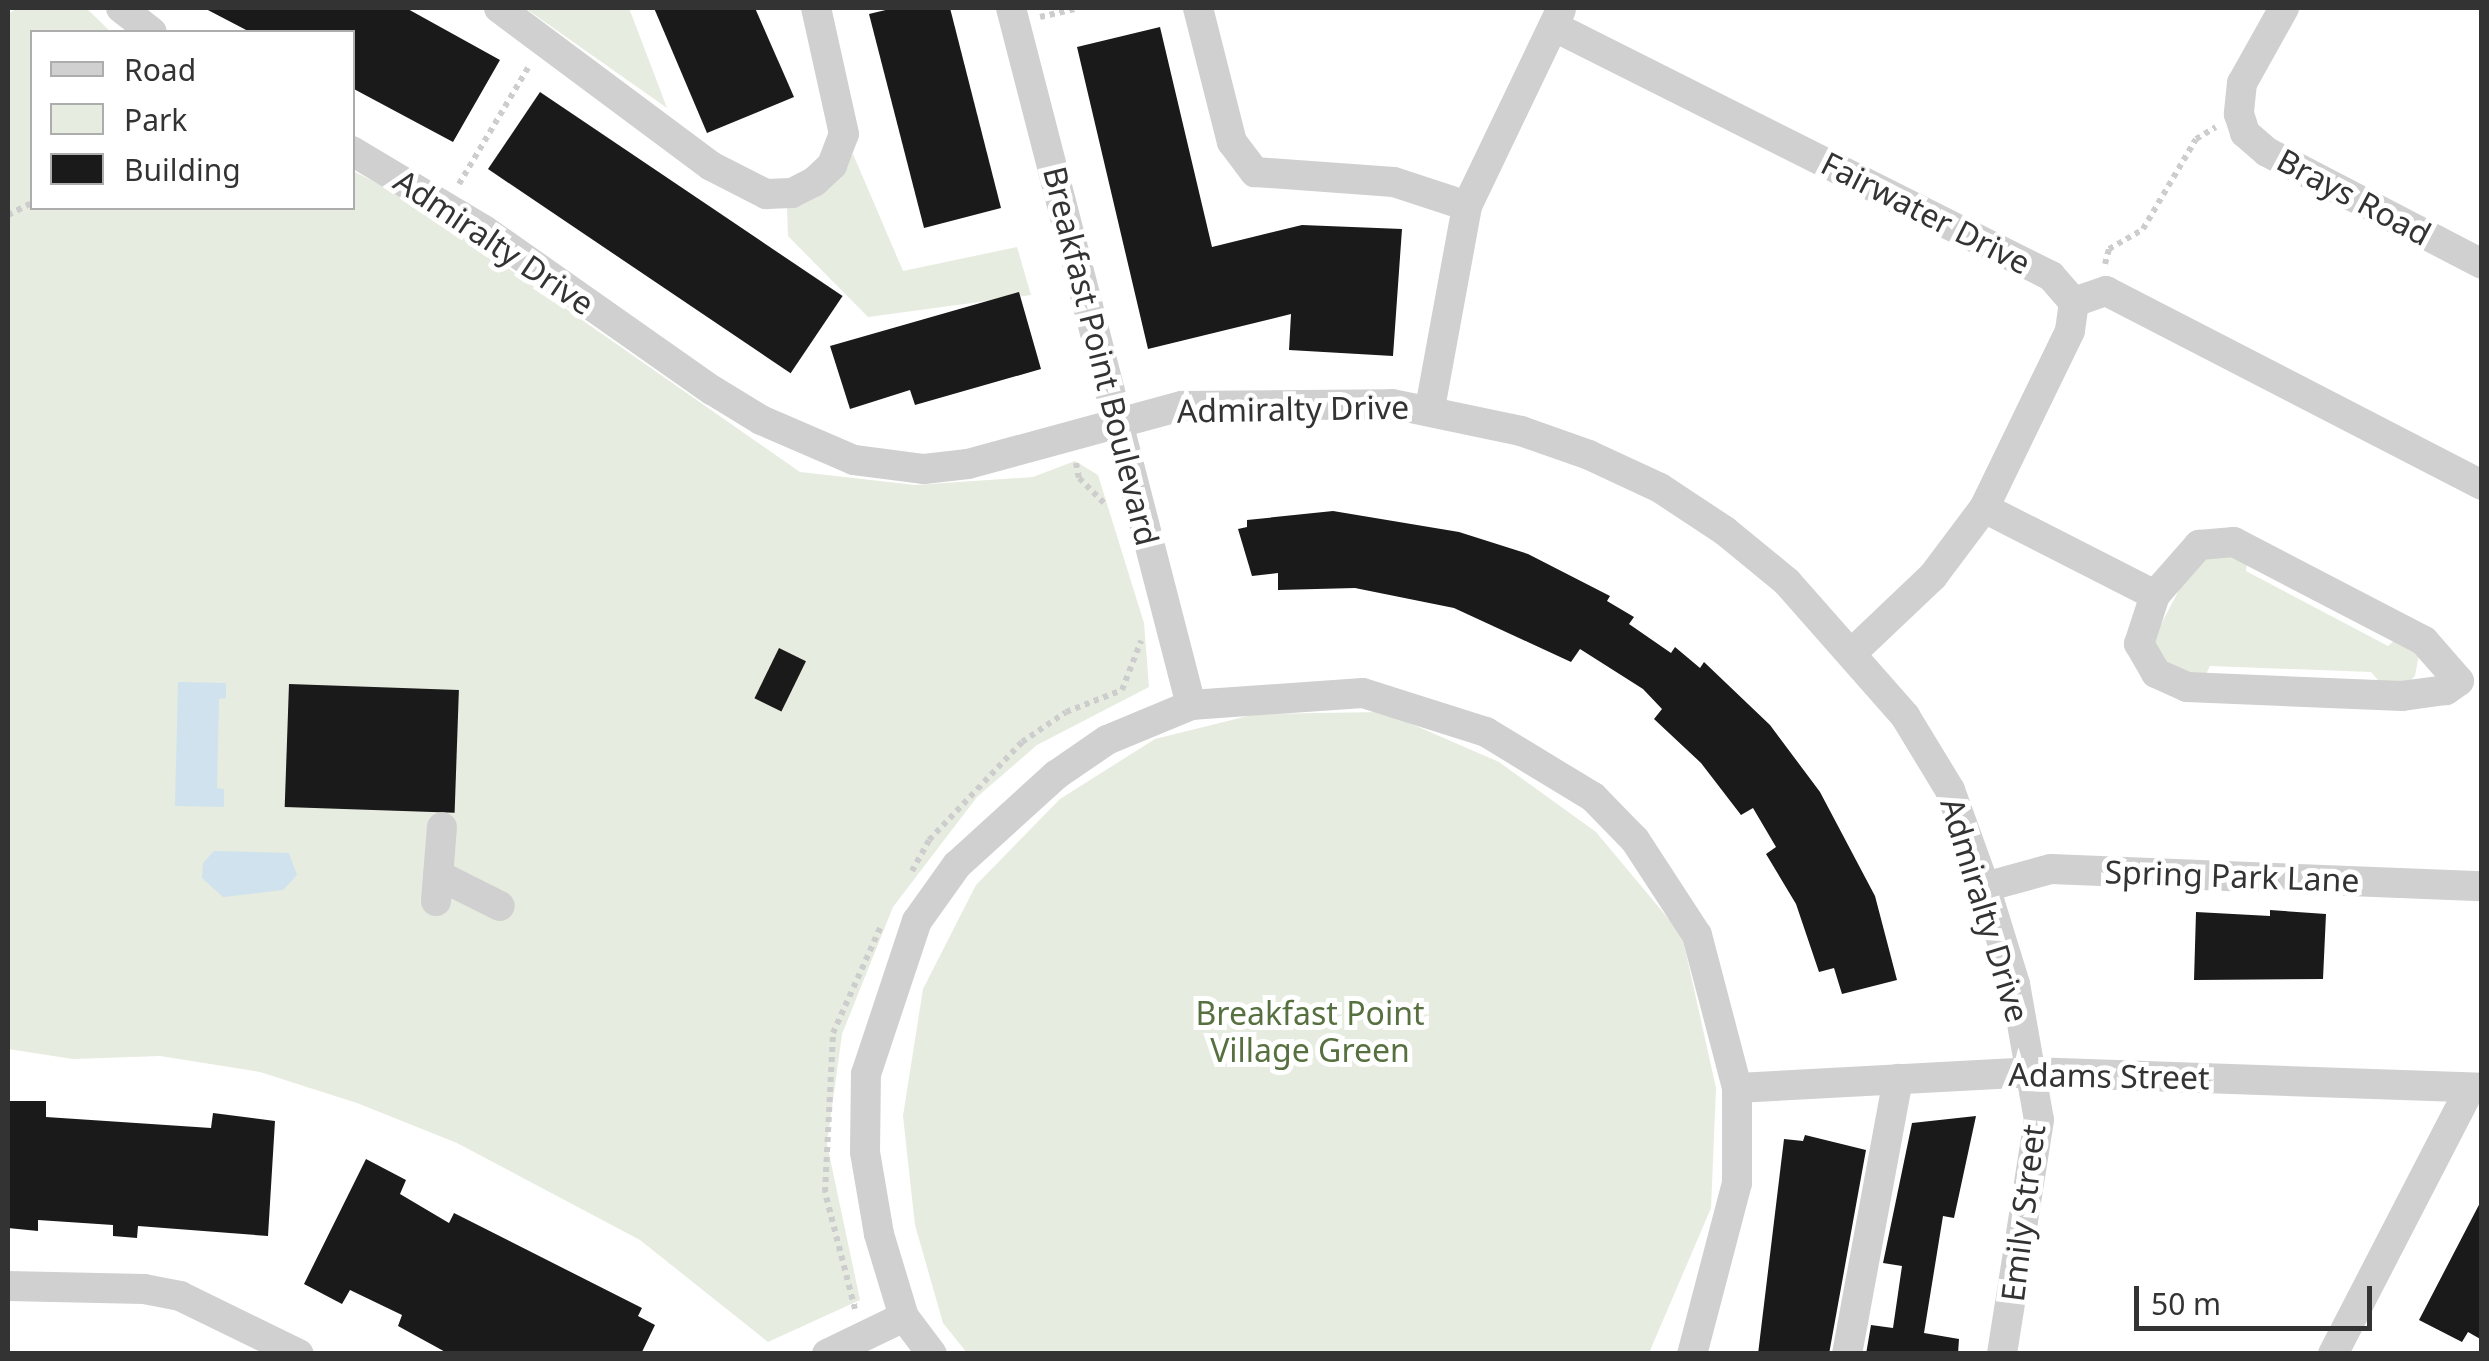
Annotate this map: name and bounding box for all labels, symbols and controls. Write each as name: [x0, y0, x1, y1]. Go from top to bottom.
legend: [30, 30, 355, 210]
text: Road: [124, 49, 196, 90]
text: Park: [124, 99, 187, 140]
street label: Brays Road: [2271, 141, 2437, 253]
street label: Fairwater Drive: [1815, 144, 2037, 282]
text: Building: [124, 149, 241, 190]
street label: Admiralty Drive: [387, 161, 601, 323]
street label: Breakfast Point Boulevard: [1035, 162, 1167, 550]
street label: Admiralty Drive: [1176, 388, 1410, 430]
street label: Admiralty Drive: [1933, 793, 2037, 1027]
street label: Spring Park Lane: [2104, 852, 2360, 900]
park label: Breakfast Point Village Green: [1196, 995, 1424, 1070]
street label: Adams Street: [2008, 1055, 2210, 1097]
street label: Emily Street: [1993, 1122, 2053, 1304]
scale bar: [2139, 1266, 2376, 1328]
text: 50 m: [2151, 1283, 2221, 1324]

